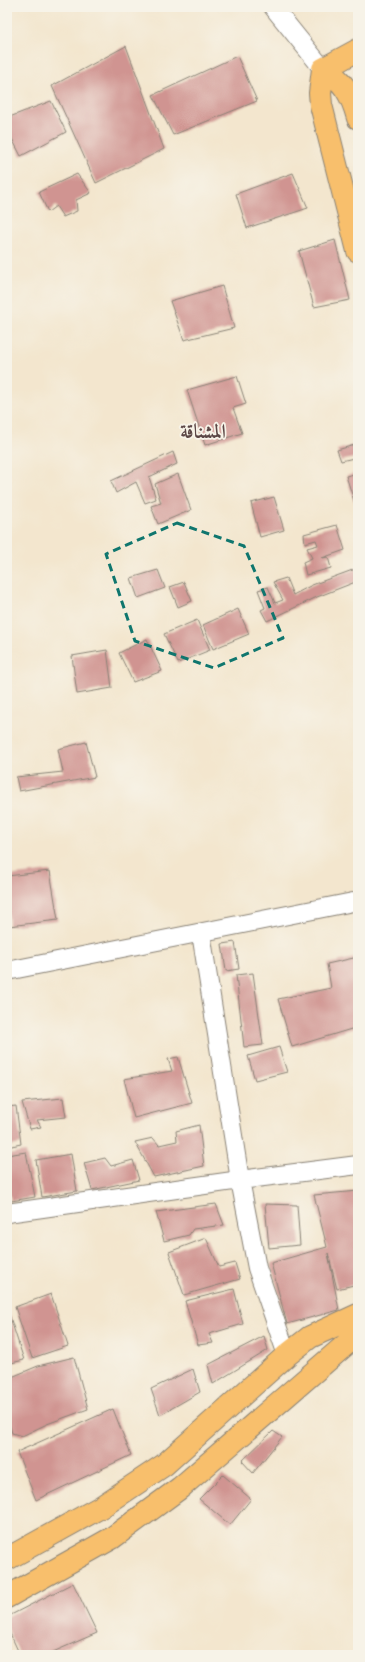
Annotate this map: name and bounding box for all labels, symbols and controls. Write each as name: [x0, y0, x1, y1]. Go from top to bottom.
district label: المشناقة: [180, 419, 226, 447]

